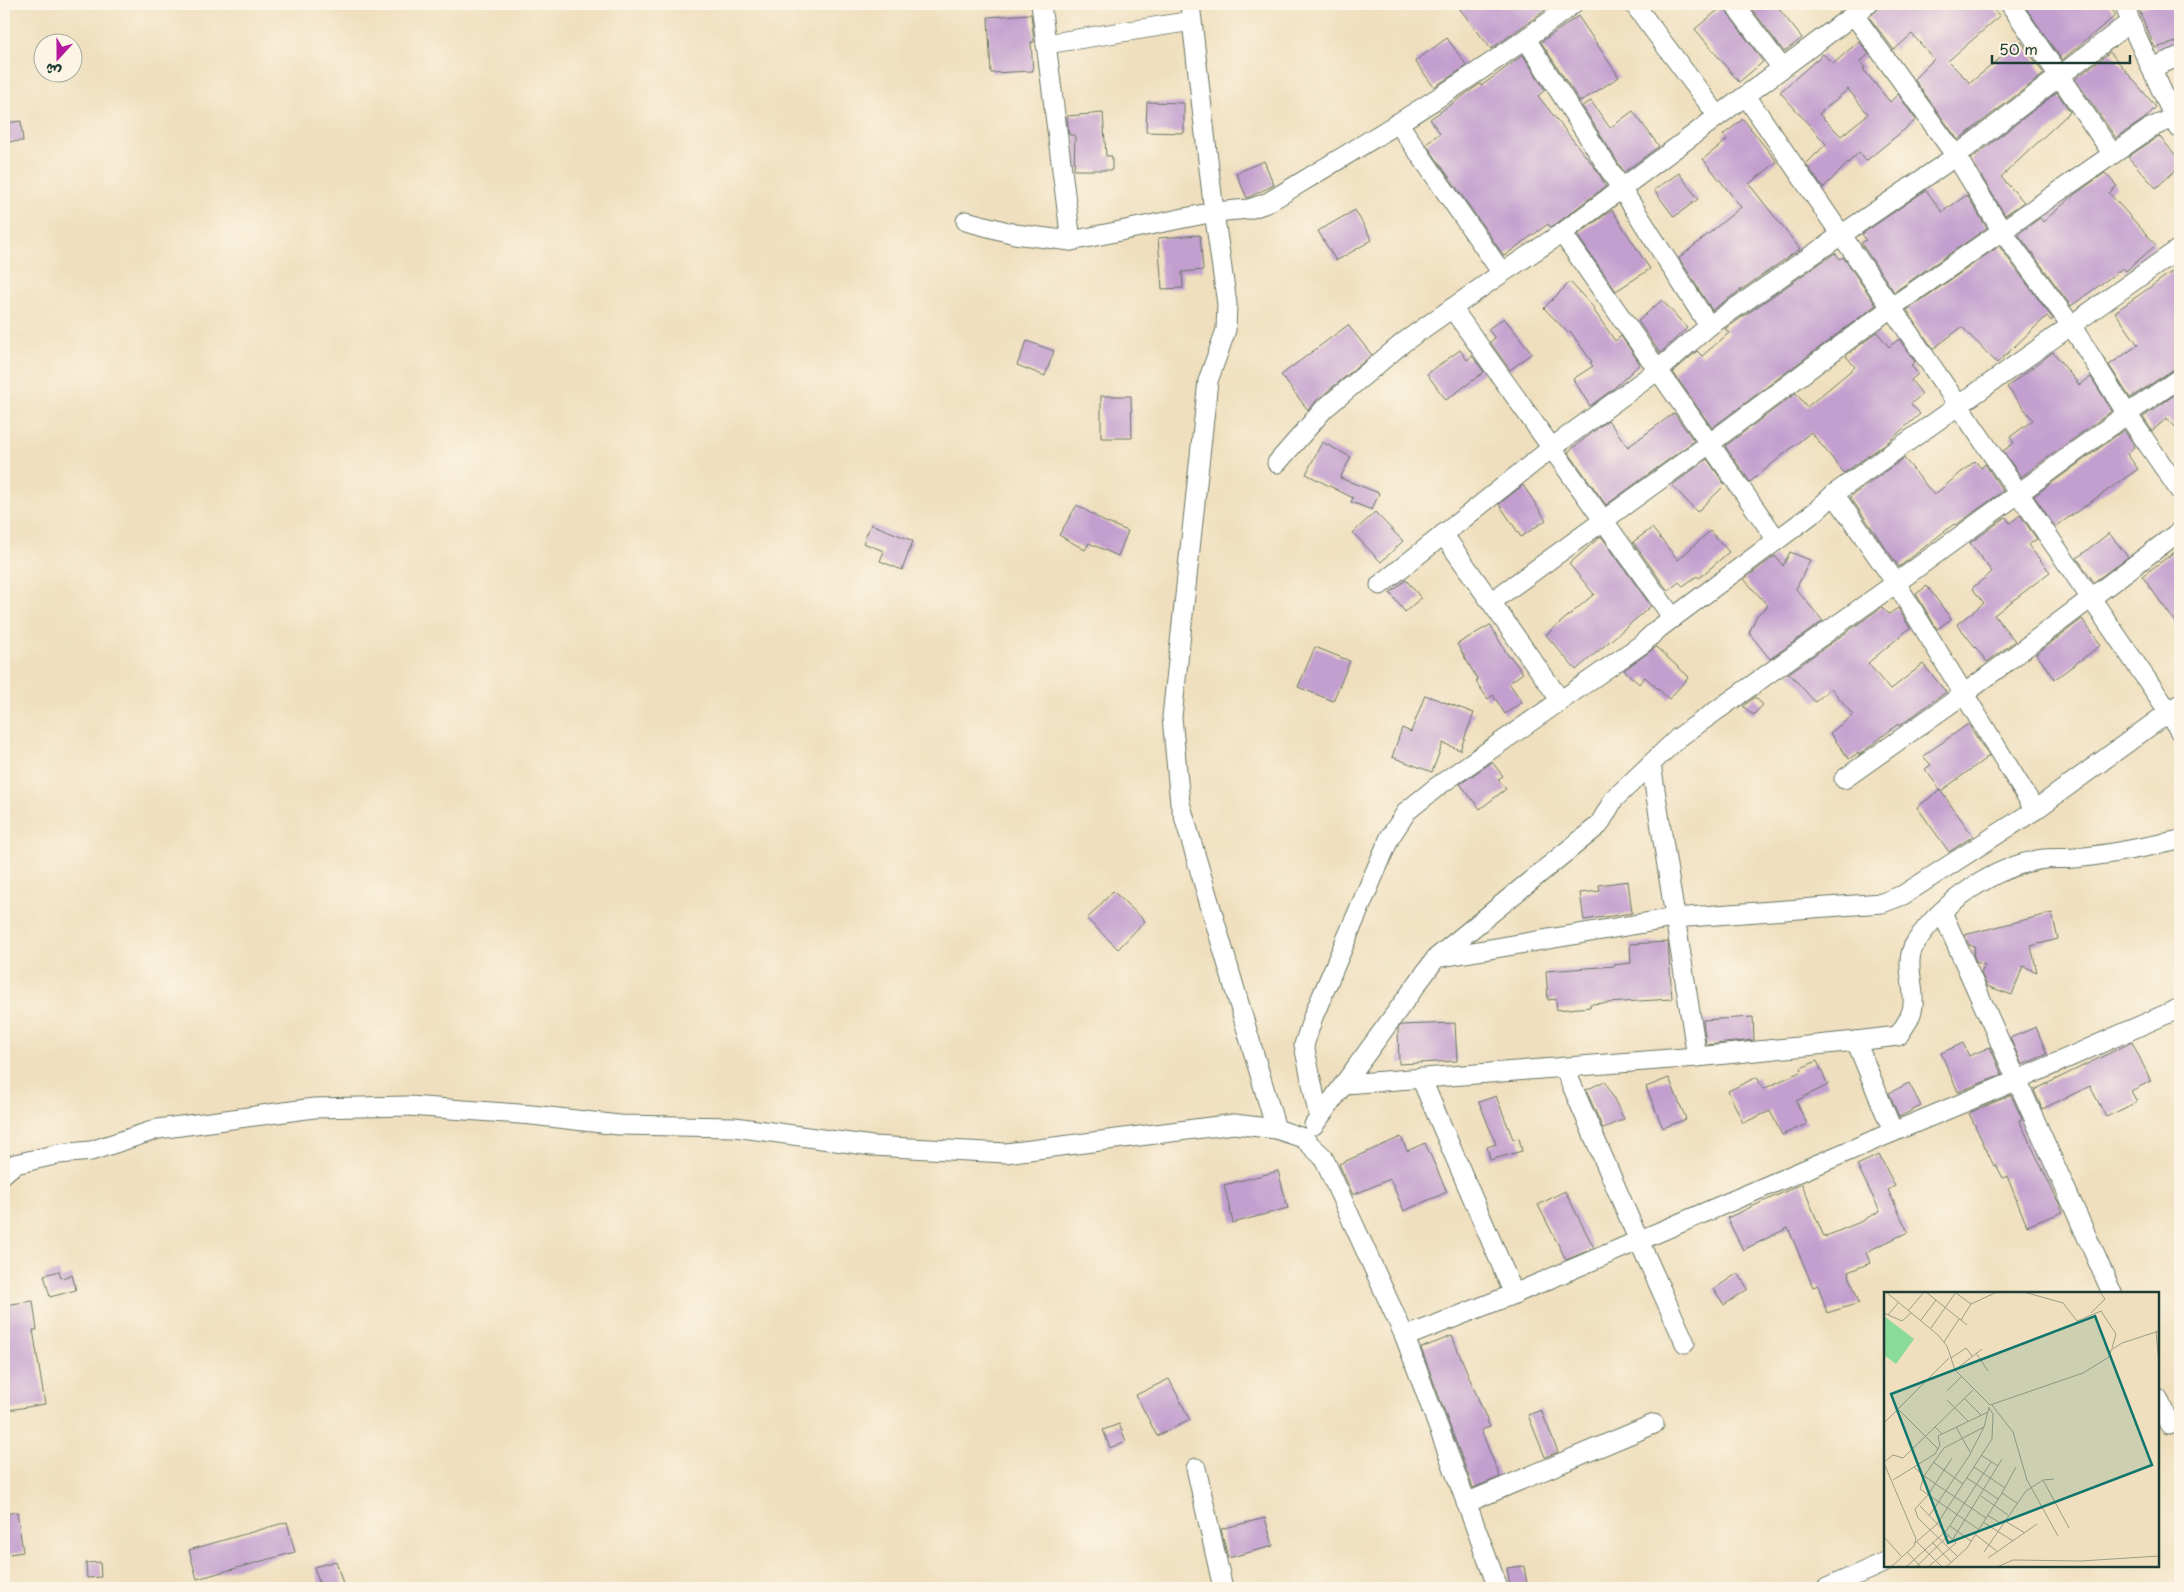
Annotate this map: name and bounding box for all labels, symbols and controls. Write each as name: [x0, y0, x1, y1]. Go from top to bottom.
north arrow: [32, 32, 82, 82]
scale bar: [1992, 32, 2129, 64]
text: 50 m: [1999, 37, 2038, 60]
text: ش: [42, 58, 64, 83]
inset map: [1884, 1292, 2159, 1567]

